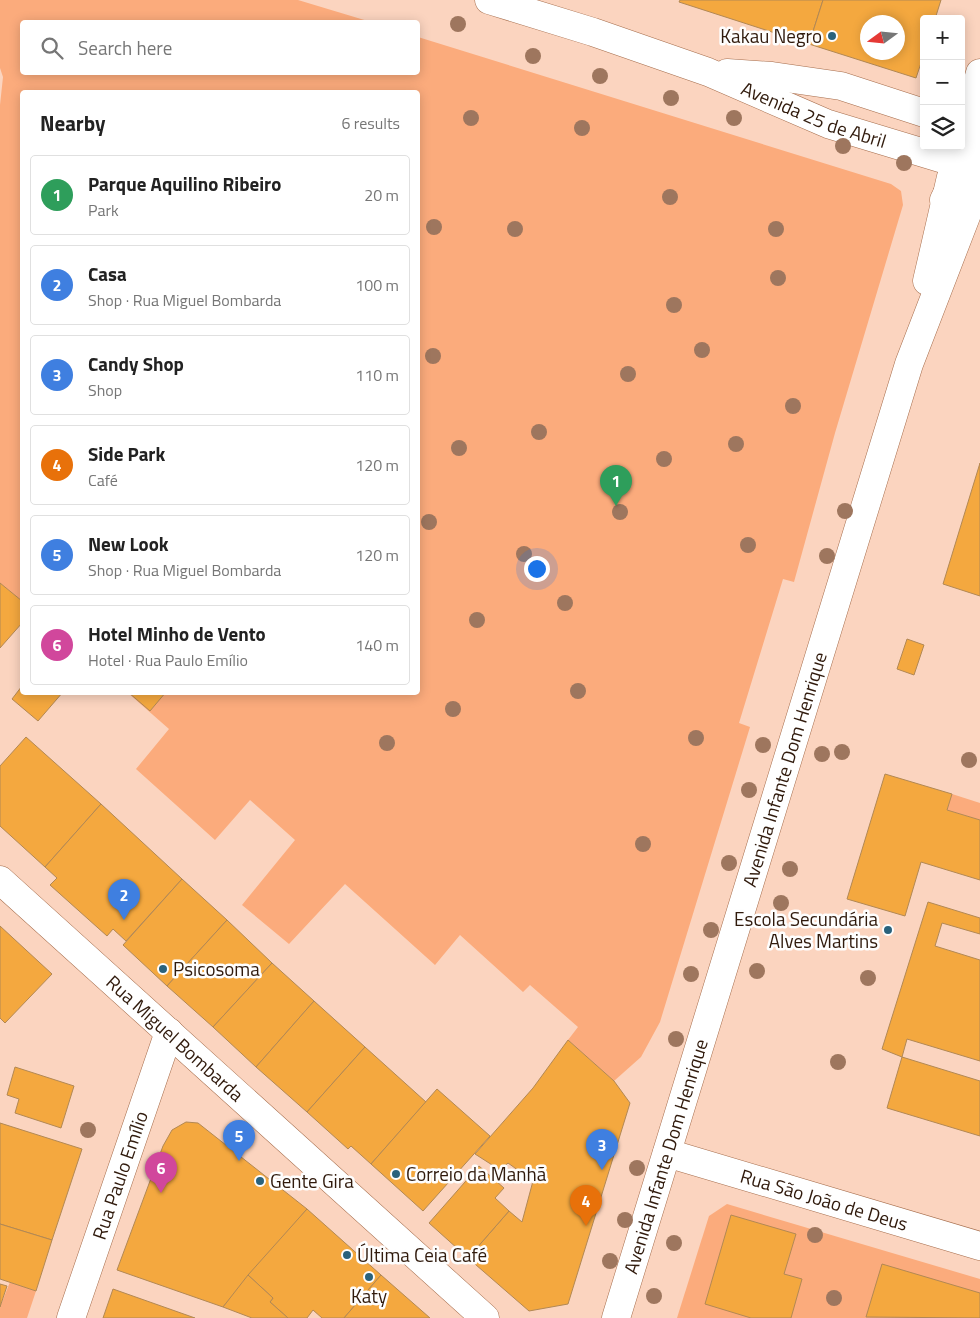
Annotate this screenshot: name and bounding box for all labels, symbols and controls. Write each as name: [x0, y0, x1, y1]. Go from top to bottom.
north arrow: [860, 15, 905, 60]
map controls: [920, 15, 965, 150]
button: +: [920, 15, 965, 60]
search box: [20, 20, 420, 75]
place label: Kakau Negro: [720, 21, 822, 50]
marker: Kakau Negro: [826, 30, 838, 42]
text: Search here: [78, 33, 172, 62]
icon: search: [38, 34, 66, 62]
button: −: [920, 60, 965, 105]
street label: Avenida 25 de Abril: [737, 73, 890, 155]
button: layers: [920, 105, 965, 150]
text: Nearby: [40, 107, 105, 139]
text: 6 results: [341, 111, 400, 135]
text: Parque Aquilino Ribeiro: [88, 169, 281, 198]
text: 1: [53, 183, 61, 207]
text: 20 m: [364, 183, 399, 207]
text: Park: [88, 198, 119, 222]
text: Casa: [88, 259, 127, 288]
text: 2: [53, 273, 61, 297]
text: 100 m: [355, 273, 399, 297]
text: Shop · Rua Miguel Bombarda: [88, 288, 281, 312]
text: Candy Shop: [88, 349, 184, 378]
text: 3: [53, 363, 61, 387]
text: 110 m: [355, 363, 399, 387]
text: Shop: [88, 378, 122, 402]
text: Side Park: [88, 439, 165, 468]
text: 4: [53, 453, 61, 477]
text: 120 m: [355, 453, 399, 477]
pin: 1: [600, 465, 632, 506]
text: Café: [88, 468, 118, 492]
text: New Look: [88, 529, 169, 558]
text: 5: [53, 543, 61, 567]
text: 120 m: [355, 543, 399, 567]
your location: [524, 556, 550, 582]
text: Shop · Rua Miguel Bombarda: [88, 558, 281, 582]
text: Hotel Minho de Vento: [88, 619, 266, 648]
text: 6: [53, 633, 61, 657]
text: 140 m: [355, 633, 399, 657]
text: Hotel · Rua Paulo Emílio: [88, 648, 248, 672]
street label: Avenida Infante Dom Henrique: [734, 648, 834, 890]
pin: 2: [108, 879, 140, 920]
place label: Escola Secundária Alves Martins: [734, 904, 878, 955]
marker: Escola Secundária Alves Martins: [882, 924, 894, 936]
place label: Psicosoma: [173, 954, 260, 983]
marker: Psicosoma: [157, 963, 169, 975]
street label: Rua Miguel Bombarda: [100, 968, 251, 1108]
street label: Avenida Infante Dom Henrique: [615, 1035, 715, 1277]
street label: Rua Paulo Emílio: [84, 1107, 155, 1243]
pin: 5: [223, 1120, 255, 1161]
pin: 3: [586, 1129, 618, 1170]
pin: 6: [145, 1152, 177, 1193]
place label: Correio da Manhã: [406, 1159, 547, 1188]
street label: Rua São João de Deus: [737, 1161, 912, 1238]
place label: Gente Gira: [270, 1166, 354, 1195]
marker: Correio da Manhã: [390, 1168, 402, 1180]
marker: Gente Gira: [254, 1175, 266, 1187]
pin: 4: [570, 1185, 602, 1226]
place label: Última Ceia Café: [357, 1240, 487, 1269]
marker: Última Ceia Café: [341, 1249, 353, 1261]
marker: Katy: [363, 1271, 375, 1283]
place label: Katy: [351, 1281, 387, 1310]

